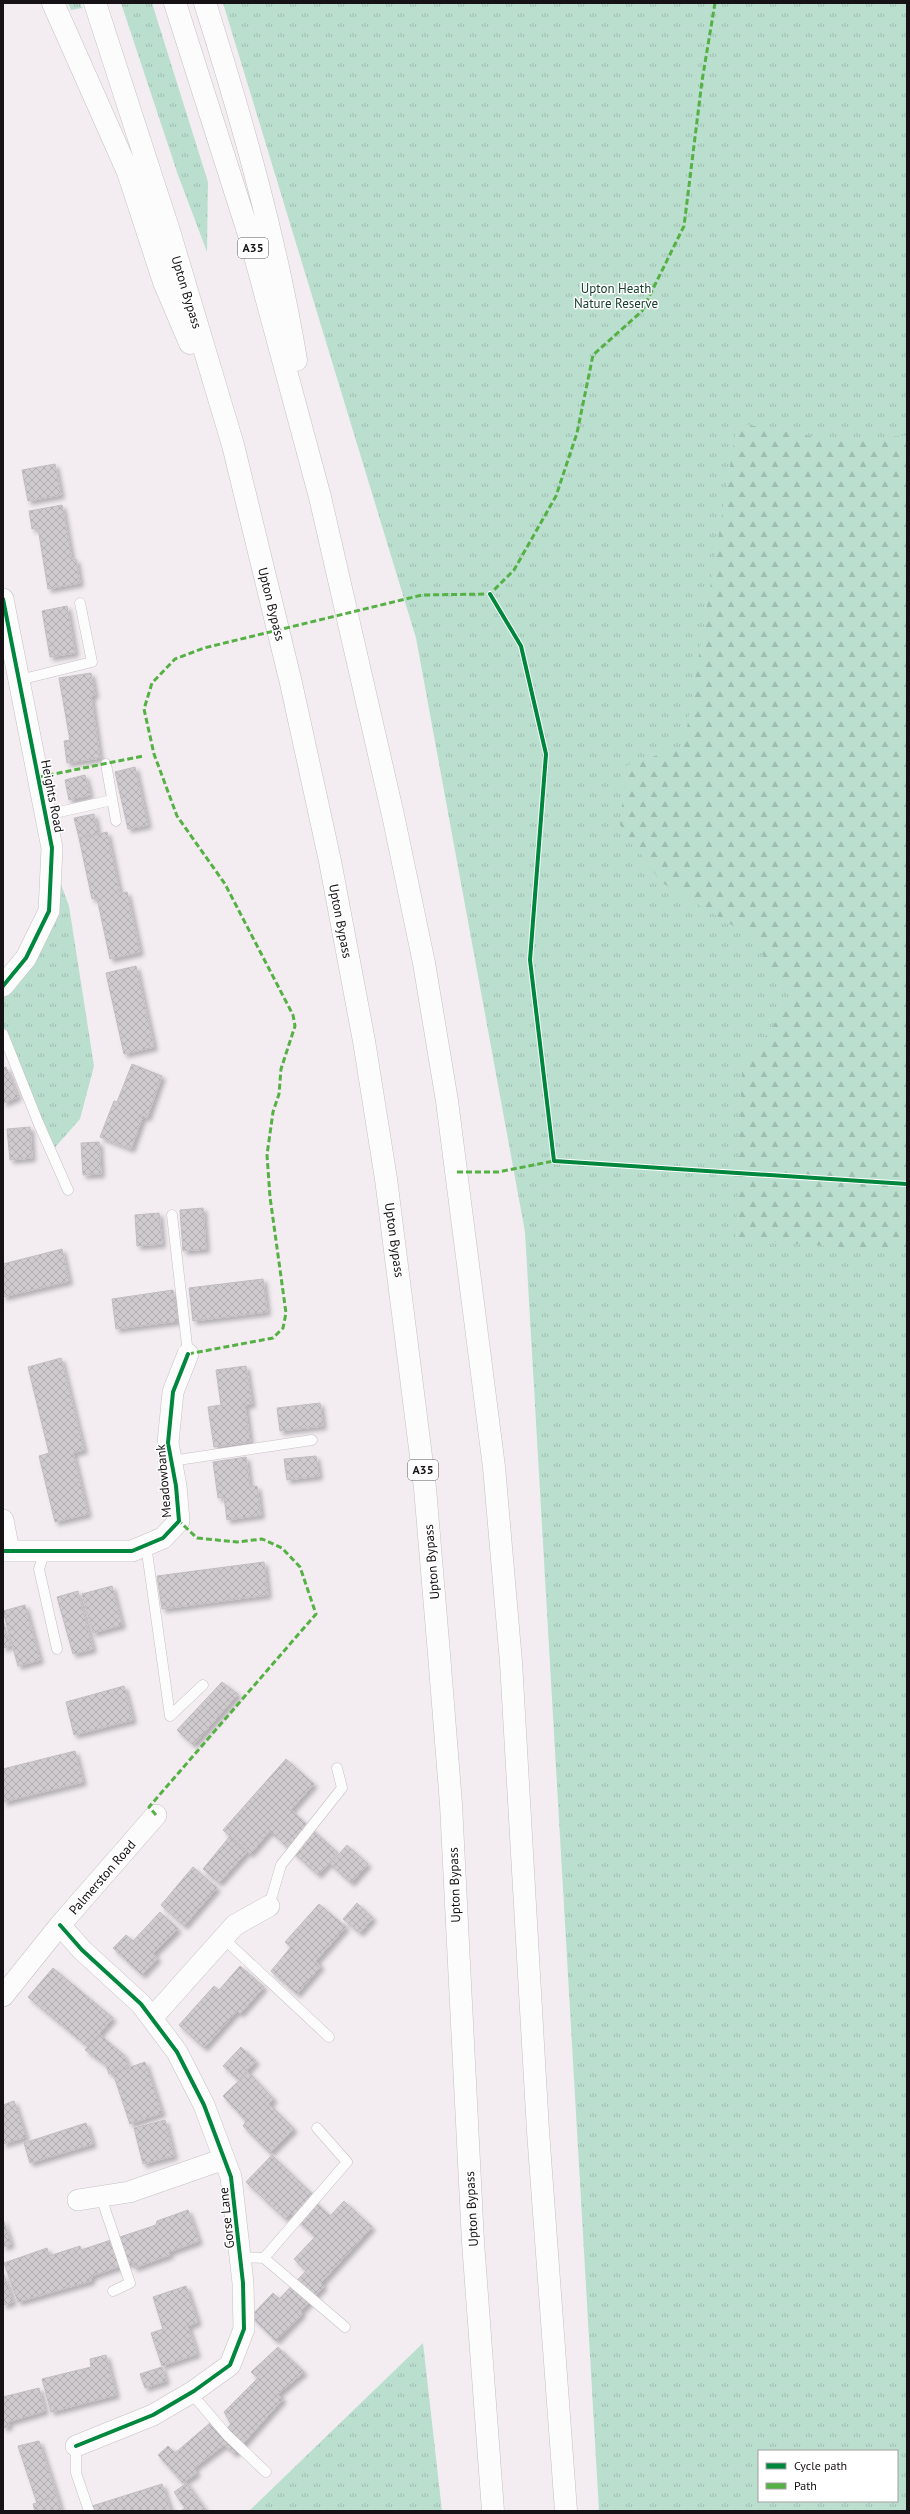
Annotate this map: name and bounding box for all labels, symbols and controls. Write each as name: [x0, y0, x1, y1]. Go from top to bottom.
road number: A35: [238, 238, 268, 258]
street label: Upton Bypass: [167, 254, 206, 331]
park label: Upton Heath Nature Reserve: [574, 280, 658, 312]
street label: Upton Bypass: [254, 565, 289, 643]
street label: Heights Road: [37, 758, 68, 834]
street label: Upton Bypass: [325, 882, 356, 960]
street label: Upton Bypass: [381, 1202, 408, 1279]
street label: Meadowbank: [152, 1443, 175, 1518]
road number: A35: [408, 1460, 438, 1480]
street label: Upton Bypass: [420, 1524, 443, 1600]
street label: Palmerston Road: [65, 1836, 139, 1918]
street label: Upton Bypass: [445, 1847, 464, 1923]
street label: Upton Bypass: [461, 2171, 482, 2247]
street label: Gorse Lane: [215, 2186, 238, 2249]
legend: [758, 2450, 898, 2502]
text: Cycle path: [794, 2458, 847, 2473]
text: Path: [794, 2478, 817, 2493]

